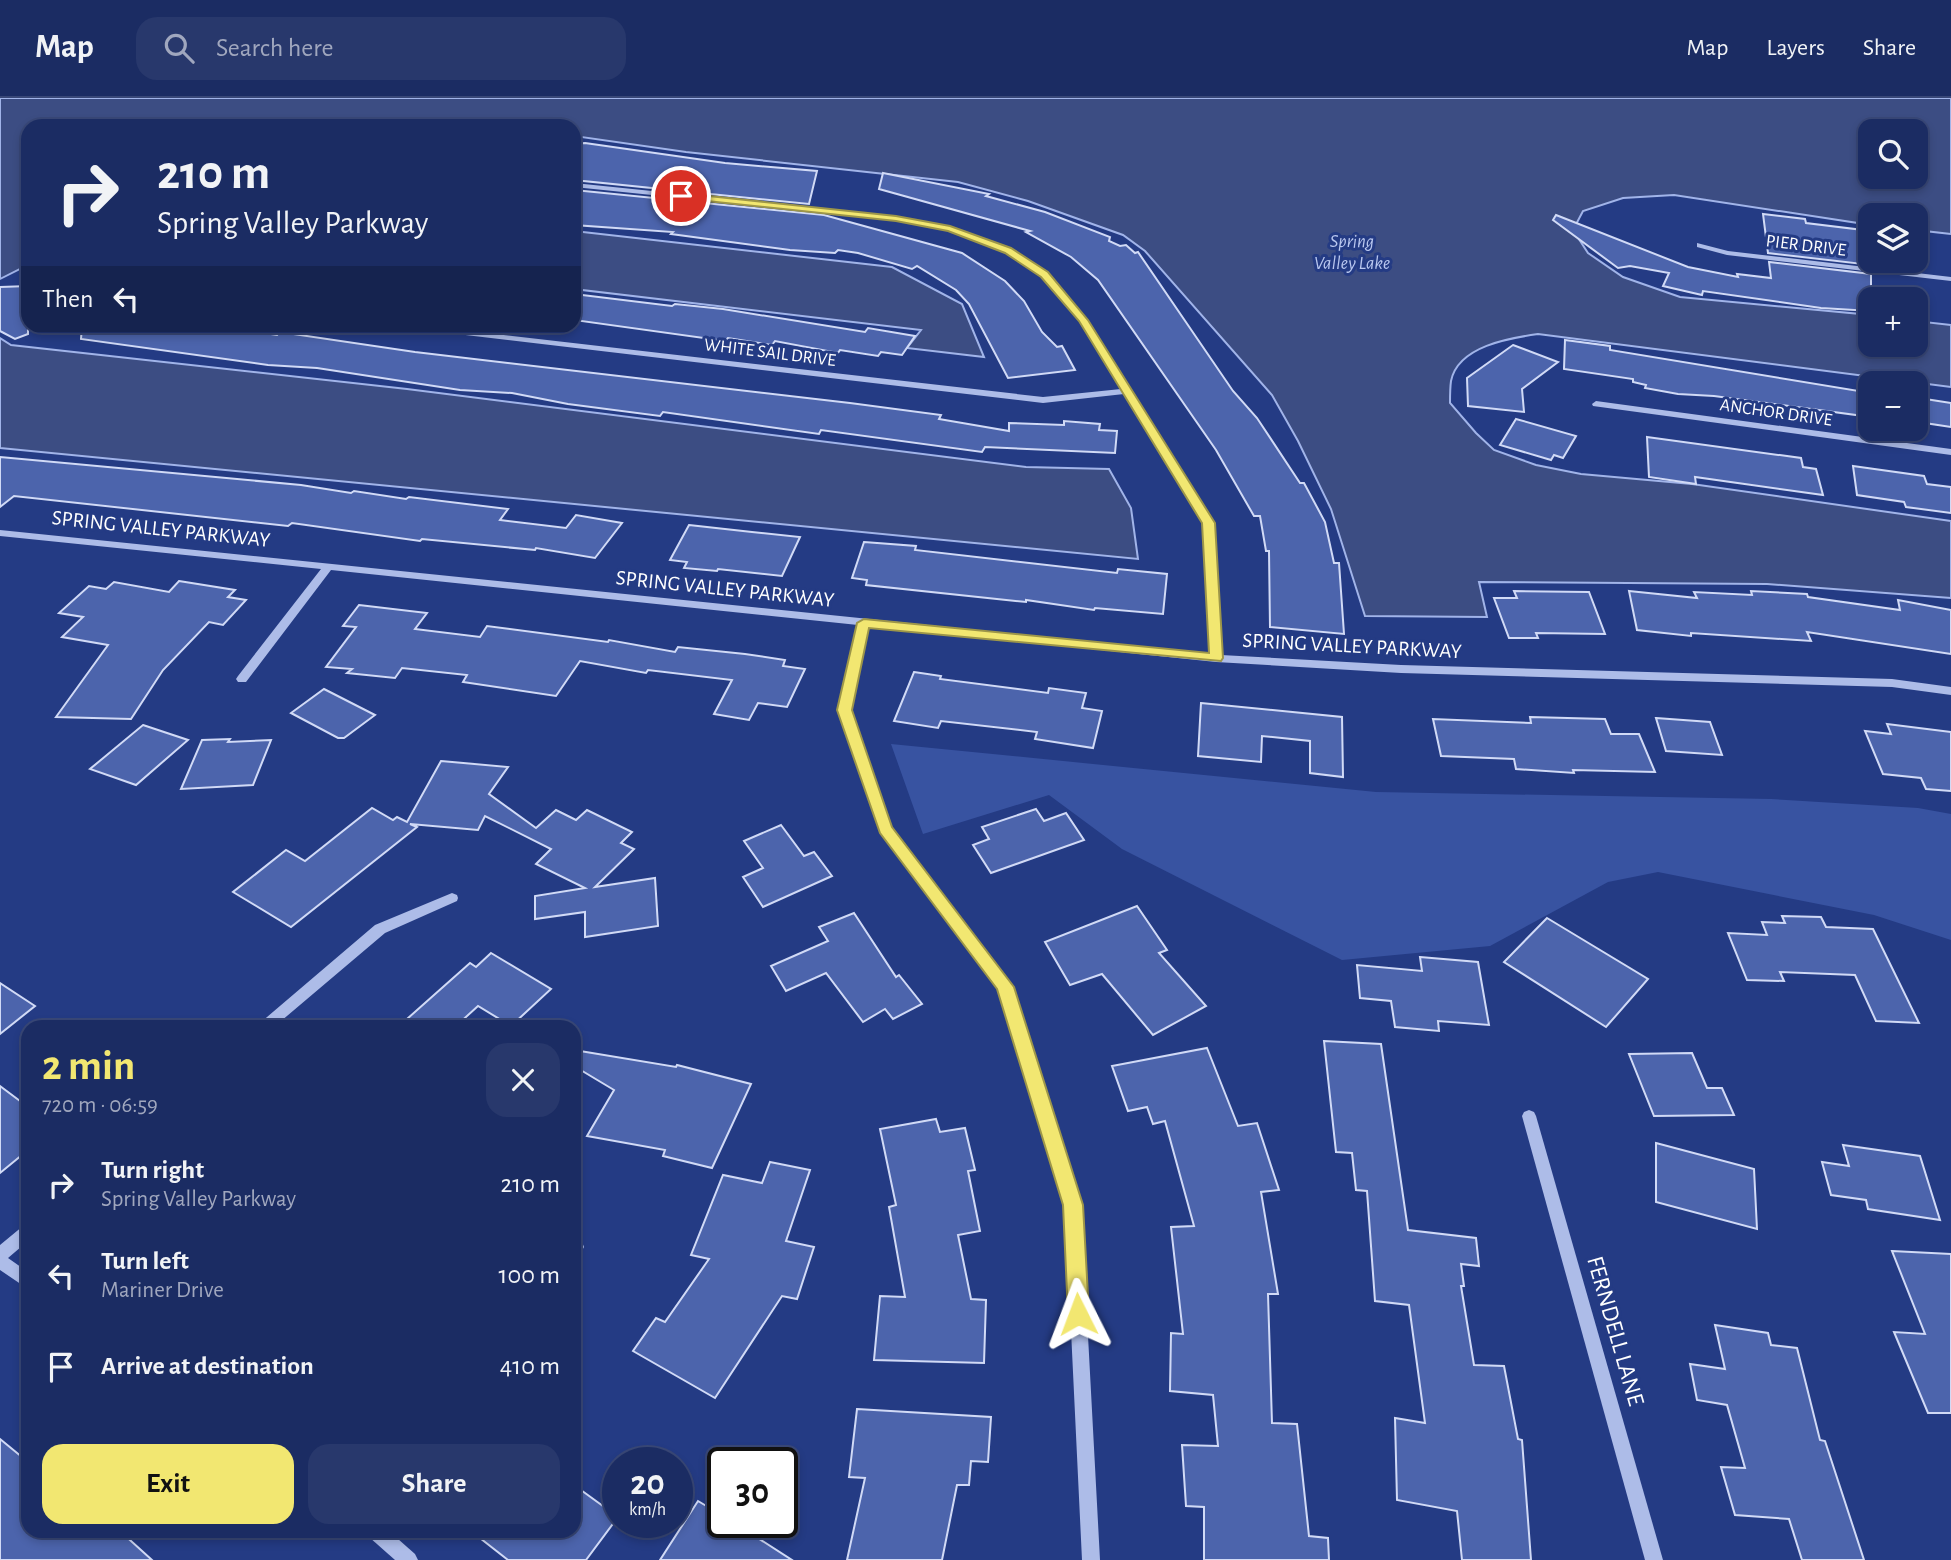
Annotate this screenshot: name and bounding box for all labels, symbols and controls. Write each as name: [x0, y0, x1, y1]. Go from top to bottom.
search box: [136, 17, 626, 80]
icon: search: [160, 29, 198, 67]
text: Map: [35, 31, 94, 64]
text: Search here: [216, 35, 334, 61]
text: Map: [1686, 36, 1728, 60]
text: Layers: [1766, 36, 1825, 60]
text: Share: [1863, 36, 1916, 60]
map controls: [1858, 119, 1928, 441]
button: search: [1858, 119, 1928, 189]
icon: right: [42, 147, 133, 238]
text: 210 m: [157, 149, 270, 198]
pin: [651, 166, 711, 226]
icon: arrive: [662, 177, 700, 215]
button: layers: [1858, 203, 1928, 273]
text: Spring Valley Parkway: [157, 207, 428, 239]
water label: Spring Valley Lake: [1314, 232, 1390, 273]
street label: PIER DRIVE: [1765, 232, 1848, 260]
icon: left: [107, 280, 145, 318]
text: Then: [42, 286, 93, 312]
button: +: [1858, 287, 1928, 357]
street label: WHITE SAIL DRIVE: [703, 336, 837, 370]
button: −: [1858, 371, 1928, 441]
street label: ANCHOR DRIVE: [1719, 396, 1834, 430]
street label: SPRING VALLEY PARKWAY: [51, 507, 271, 551]
street label: SPRING VALLEY PARKWAY: [615, 567, 835, 611]
street label: SPRING VALLEY PARKWAY: [1242, 630, 1462, 662]
button: close: [486, 1043, 560, 1117]
text: 2 min: [42, 1045, 135, 1087]
text: 720 m · 06:59: [42, 1094, 158, 1117]
text: Turn right: [101, 1157, 204, 1183]
icon: right: [42, 1166, 80, 1204]
text: 210 m: [500, 1171, 560, 1197]
text: Spring Valley Parkway: [101, 1188, 296, 1211]
text: Turn left: [101, 1248, 189, 1274]
street label: FERNDELL LANE: [1582, 1253, 1648, 1409]
icon: left: [42, 1257, 80, 1295]
text: 100 m: [499, 1262, 560, 1288]
position arrow: [1041, 1277, 1115, 1351]
text: Mariner Drive: [101, 1279, 224, 1302]
icon: arrive: [42, 1348, 80, 1386]
text: Arrive at destination: [101, 1353, 314, 1379]
text: 410 m: [500, 1353, 560, 1379]
button: Exit: [42, 1444, 294, 1524]
button: Share: [308, 1444, 560, 1524]
speed limit sign: 30: [707, 1447, 798, 1538]
text: 20: [630, 1466, 665, 1501]
text: km/h: [629, 1501, 666, 1519]

